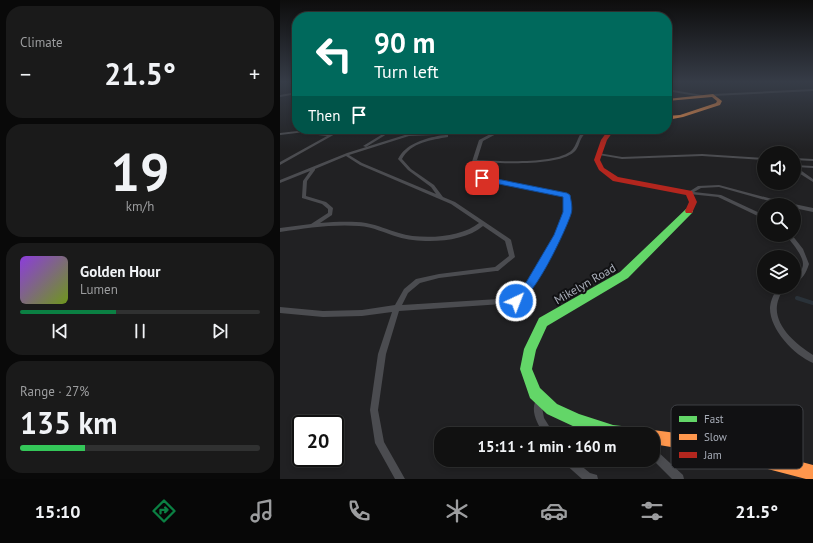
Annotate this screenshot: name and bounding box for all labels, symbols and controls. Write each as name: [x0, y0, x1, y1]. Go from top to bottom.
text: 90 m: [374, 24, 435, 61]
icon: left: [308, 28, 360, 80]
text: Climate: [20, 34, 63, 51]
text: 21.5°: [104, 54, 176, 93]
text: −: [20, 60, 31, 88]
text: +: [249, 60, 260, 88]
text: Turn left: [374, 60, 439, 83]
icon: arrive: [348, 104, 370, 126]
text: Then: [308, 106, 340, 125]
text: 19: [111, 138, 169, 205]
map controls: [757, 146, 801, 294]
button: sound: [757, 146, 801, 190]
pin: [465, 161, 499, 195]
icon: arrive: [471, 167, 493, 189]
text: km/h: [126, 198, 154, 215]
button: search: [757, 198, 801, 242]
button: layers: [757, 250, 801, 294]
street label: Mikelyn Road: [551, 260, 618, 307]
text: Golden Hour: [80, 262, 160, 281]
position arrow: [495, 280, 537, 322]
text: Lumen: [80, 281, 118, 298]
icon: previous: [49, 320, 71, 342]
icon: pause: [129, 320, 151, 342]
icon: next: [209, 320, 231, 342]
text: Range · 27%: [20, 383, 89, 400]
text: 135 km: [20, 403, 118, 442]
legend: [671, 405, 803, 469]
text: Fast: [704, 412, 724, 426]
speed limit sign: 20: [292, 415, 344, 467]
text: Slow: [704, 430, 727, 444]
text: 15:11 · 1 min · 160 m: [478, 437, 616, 456]
text: Jam: [703, 448, 722, 462]
icon: directions: [150, 497, 178, 525]
icon: music: [248, 497, 276, 525]
icon: phone: [345, 497, 373, 525]
icon: climate: [443, 497, 471, 525]
icon: car: [540, 497, 568, 525]
icon: filters: [638, 497, 666, 525]
text: 15:10: [35, 500, 80, 523]
text: 21.5°: [735, 500, 778, 523]

